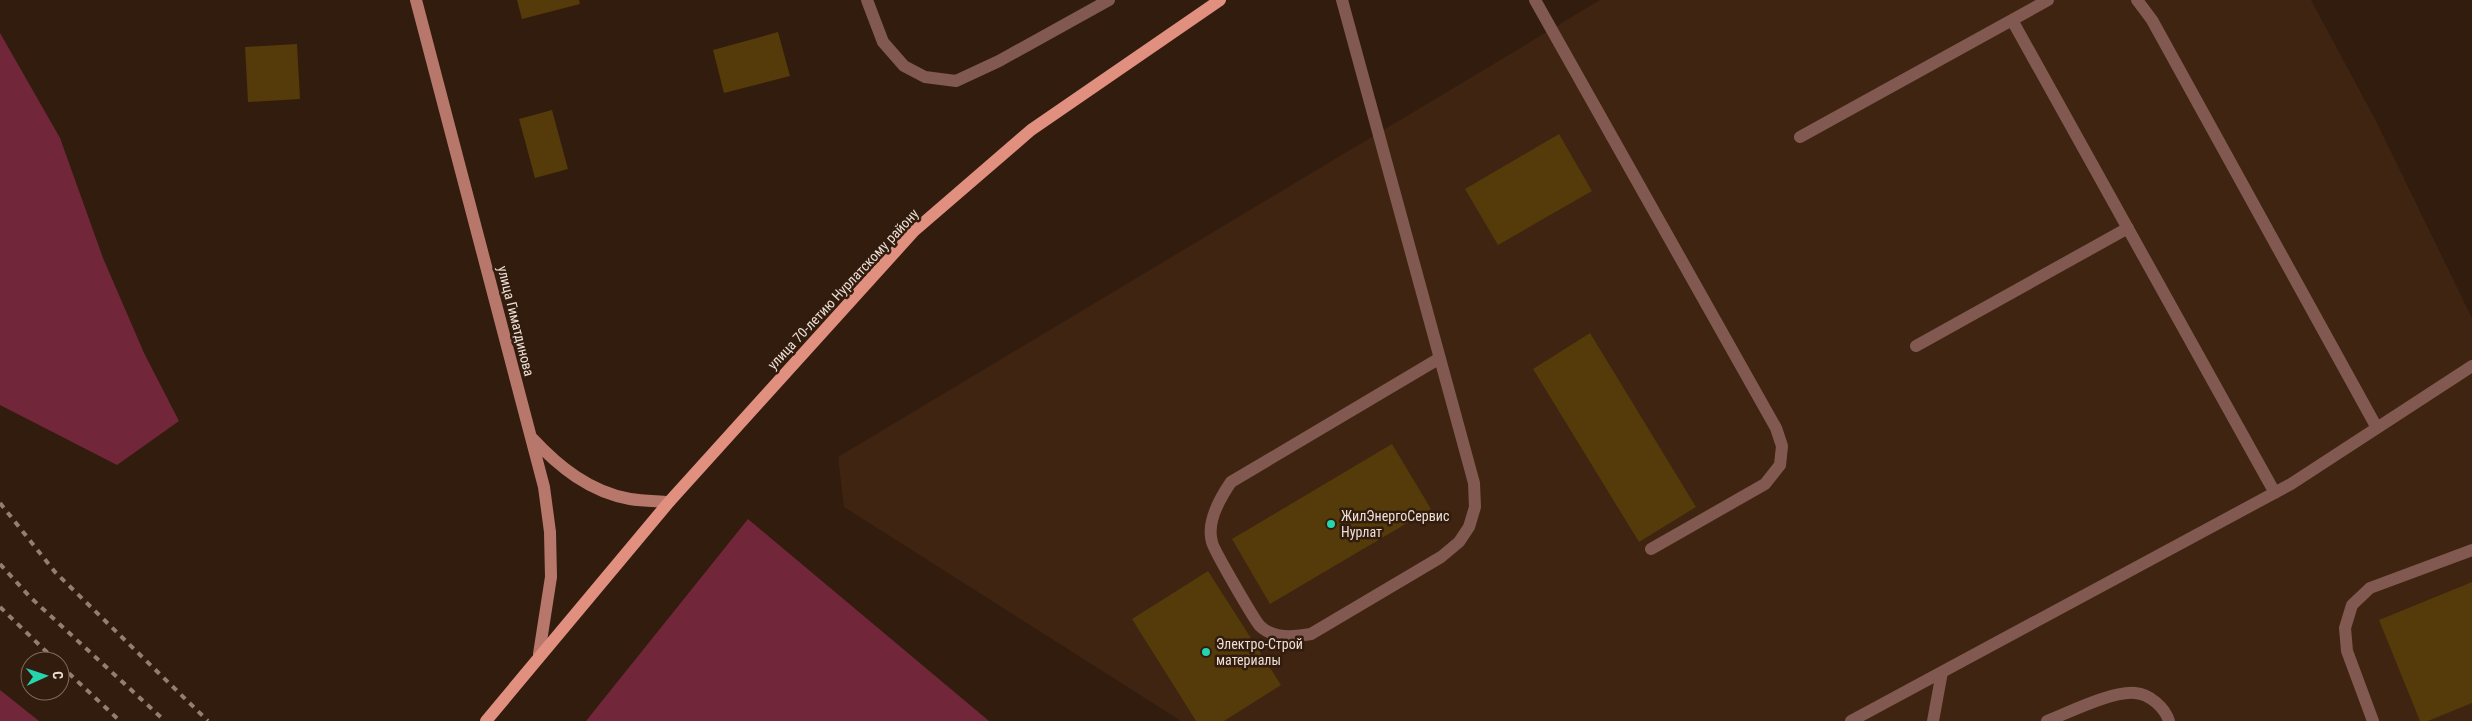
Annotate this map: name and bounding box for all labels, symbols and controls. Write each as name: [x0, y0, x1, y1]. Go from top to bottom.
street label: улица 70-летию Нурлатскому району: [764, 205, 922, 373]
street label: улица Гиматдинова: [495, 264, 537, 378]
place label: ЖилЭнергоСервис Нурлат: [1341, 508, 1449, 540]
marker: ЖилЭнергоСервис Нурлат: [1325, 518, 1337, 530]
place label: Электро-Строй материалы: [1216, 636, 1303, 668]
marker: Электро-Строй материалы: [1200, 646, 1212, 658]
north arrow: [20, 651, 70, 701]
text: С: [50, 671, 66, 680]

